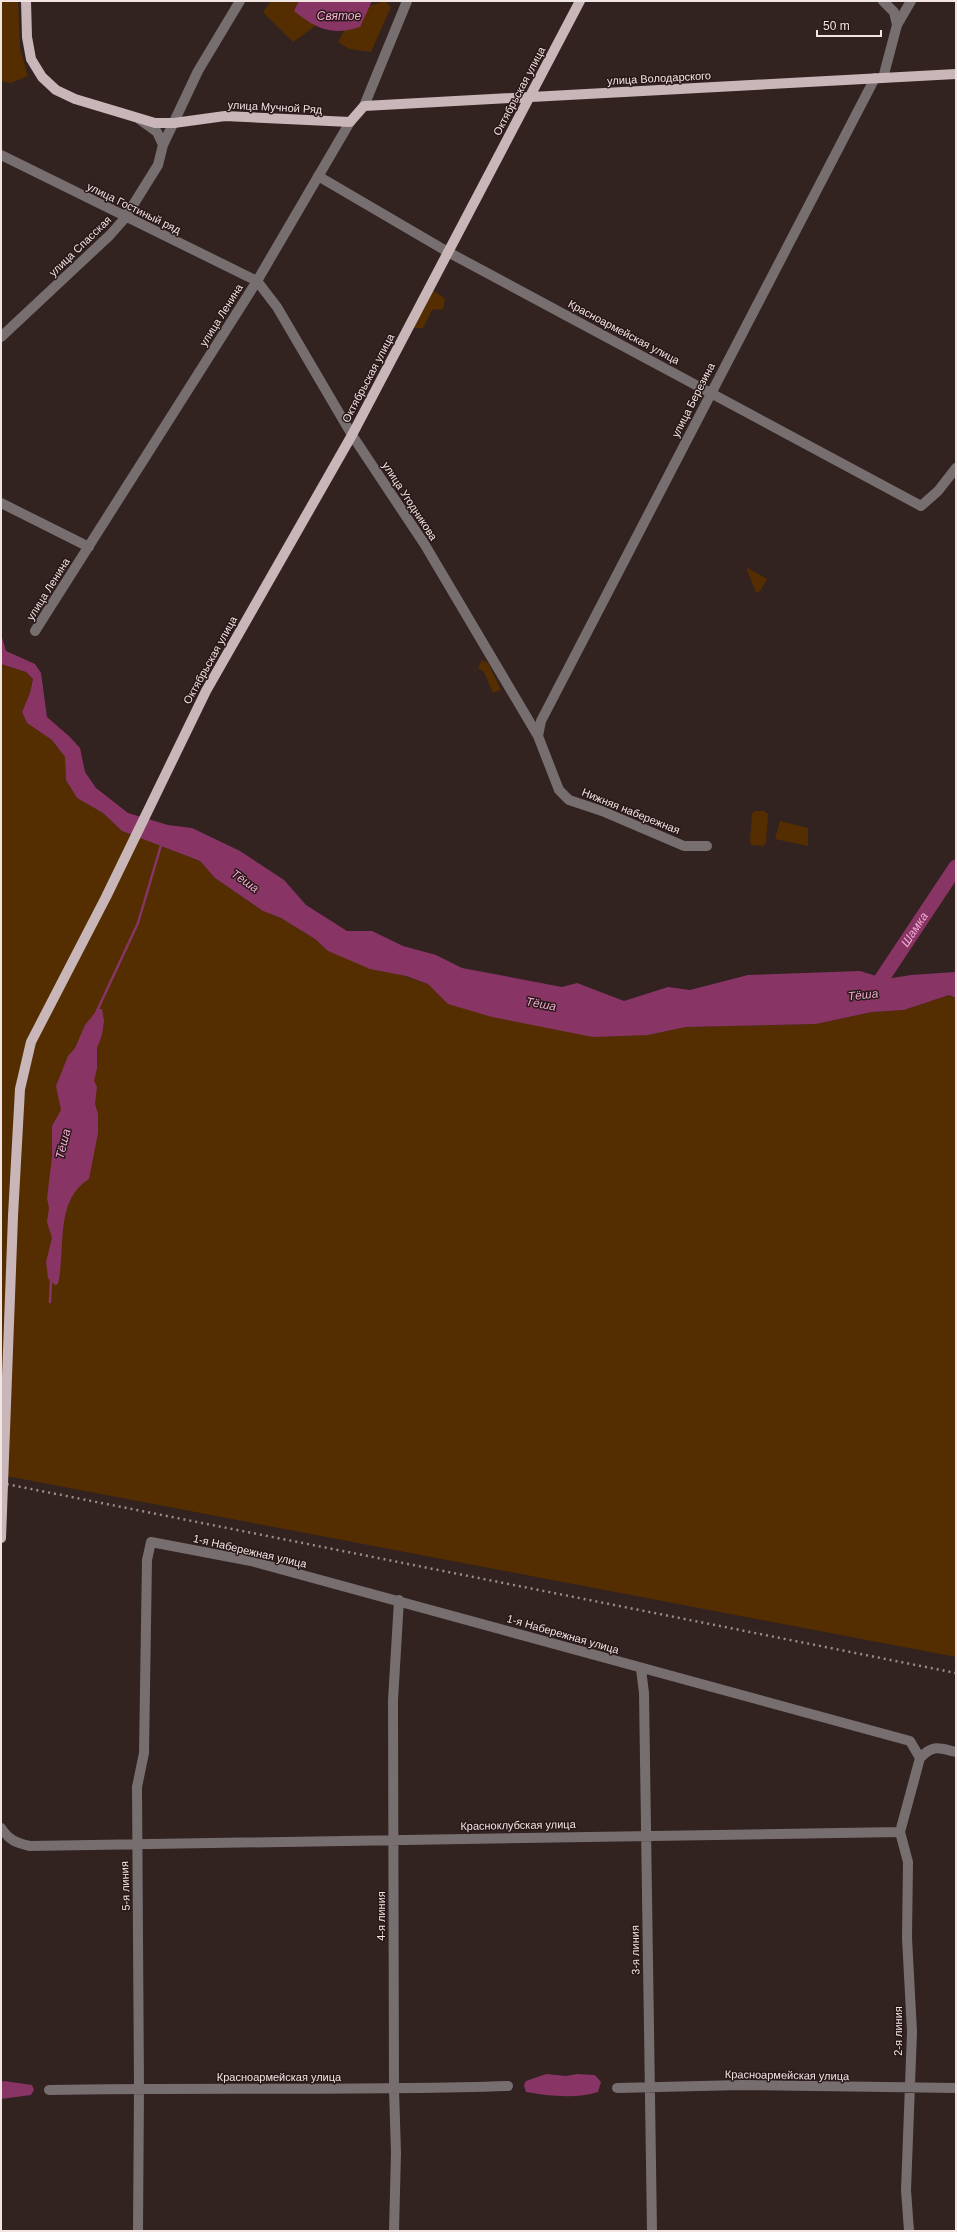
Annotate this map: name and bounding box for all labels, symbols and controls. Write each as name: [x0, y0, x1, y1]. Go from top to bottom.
water label: Святое: [317, 9, 361, 23]
scale bar: [817, 12, 881, 38]
text: 50 m: [823, 19, 850, 33]
street label: Октябрьская улица: [491, 44, 548, 137]
street label: улица Володарского: [607, 69, 711, 87]
street label: улица Мучной Ряд: [227, 99, 323, 115]
street label: улица Гостиный ряд: [85, 180, 183, 236]
street label: улица Спасская: [47, 213, 113, 279]
street label: улица Ленина: [197, 281, 245, 348]
street label: Красноармейская улица: [566, 298, 682, 367]
street label: Октябрьская улица: [340, 331, 397, 424]
street label: улица Березина: [669, 360, 717, 439]
street label: улица Угодникова: [380, 460, 440, 543]
street label: улица Ленина: [24, 555, 72, 622]
street label: Октябрьская улица: [181, 613, 240, 706]
street label: Нижняя набережная: [580, 786, 682, 836]
water label: Тёша: [228, 866, 262, 896]
water label: Шамка: [898, 909, 931, 949]
water label: Тёша: [847, 986, 879, 1004]
water label: Тёша: [525, 994, 558, 1014]
water label: Тёша: [53, 1127, 74, 1161]
street label: 1-я Набережная улица: [192, 1532, 309, 1570]
street label: 1-я Набережная улица: [506, 1612, 621, 1656]
street label: Красноклубская улица: [460, 1818, 577, 1832]
street label: 5-я линия: [118, 1861, 132, 1911]
street label: 4-я линия: [375, 1891, 387, 1941]
street label: 3-я линия: [629, 1925, 641, 1975]
street label: 2-я линия: [892, 2006, 904, 2056]
street label: Красноармейская улица: [725, 2068, 850, 2082]
street label: Красноармейская улица: [217, 2071, 342, 2083]

